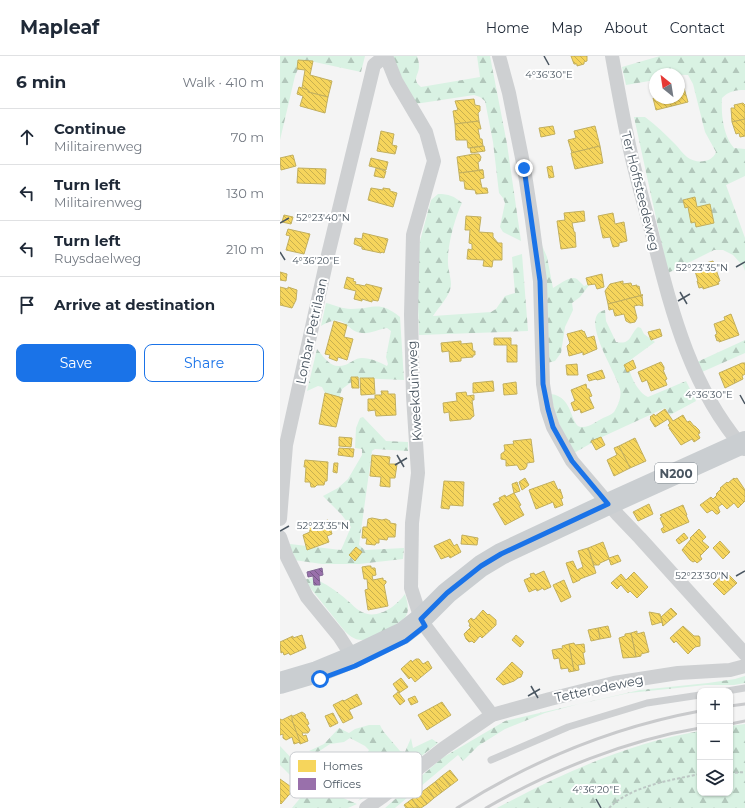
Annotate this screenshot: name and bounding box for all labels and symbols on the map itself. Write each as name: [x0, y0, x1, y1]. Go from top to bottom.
text: 4°36'30"E: [525, 68, 573, 81]
north arrow: [649, 68, 685, 104]
street label: Ter Hoffsteedeweg: [618, 130, 664, 252]
route end: [515, 159, 533, 177]
text: 52°23'40"N: [296, 211, 350, 224]
text: 4°36'20"E: [292, 254, 340, 267]
text: 52°23'35"N: [676, 261, 728, 274]
street label: Lonbar Petrilaan: [292, 276, 330, 386]
street label: Kweekduinweg: [403, 340, 425, 442]
text: 4°36'30"E: [685, 388, 733, 401]
road number: N200: [655, 463, 697, 483]
text: 52°23'35"N: [297, 519, 349, 532]
text: 52°23'30"N: [675, 569, 729, 582]
route start: [311, 670, 329, 688]
street label: Tetterodeweg: [553, 671, 645, 705]
legend: [290, 752, 422, 798]
text: Homes: [323, 759, 363, 773]
text: Offices: [323, 777, 361, 791]
text: 4°36'20"E: [572, 783, 620, 796]

